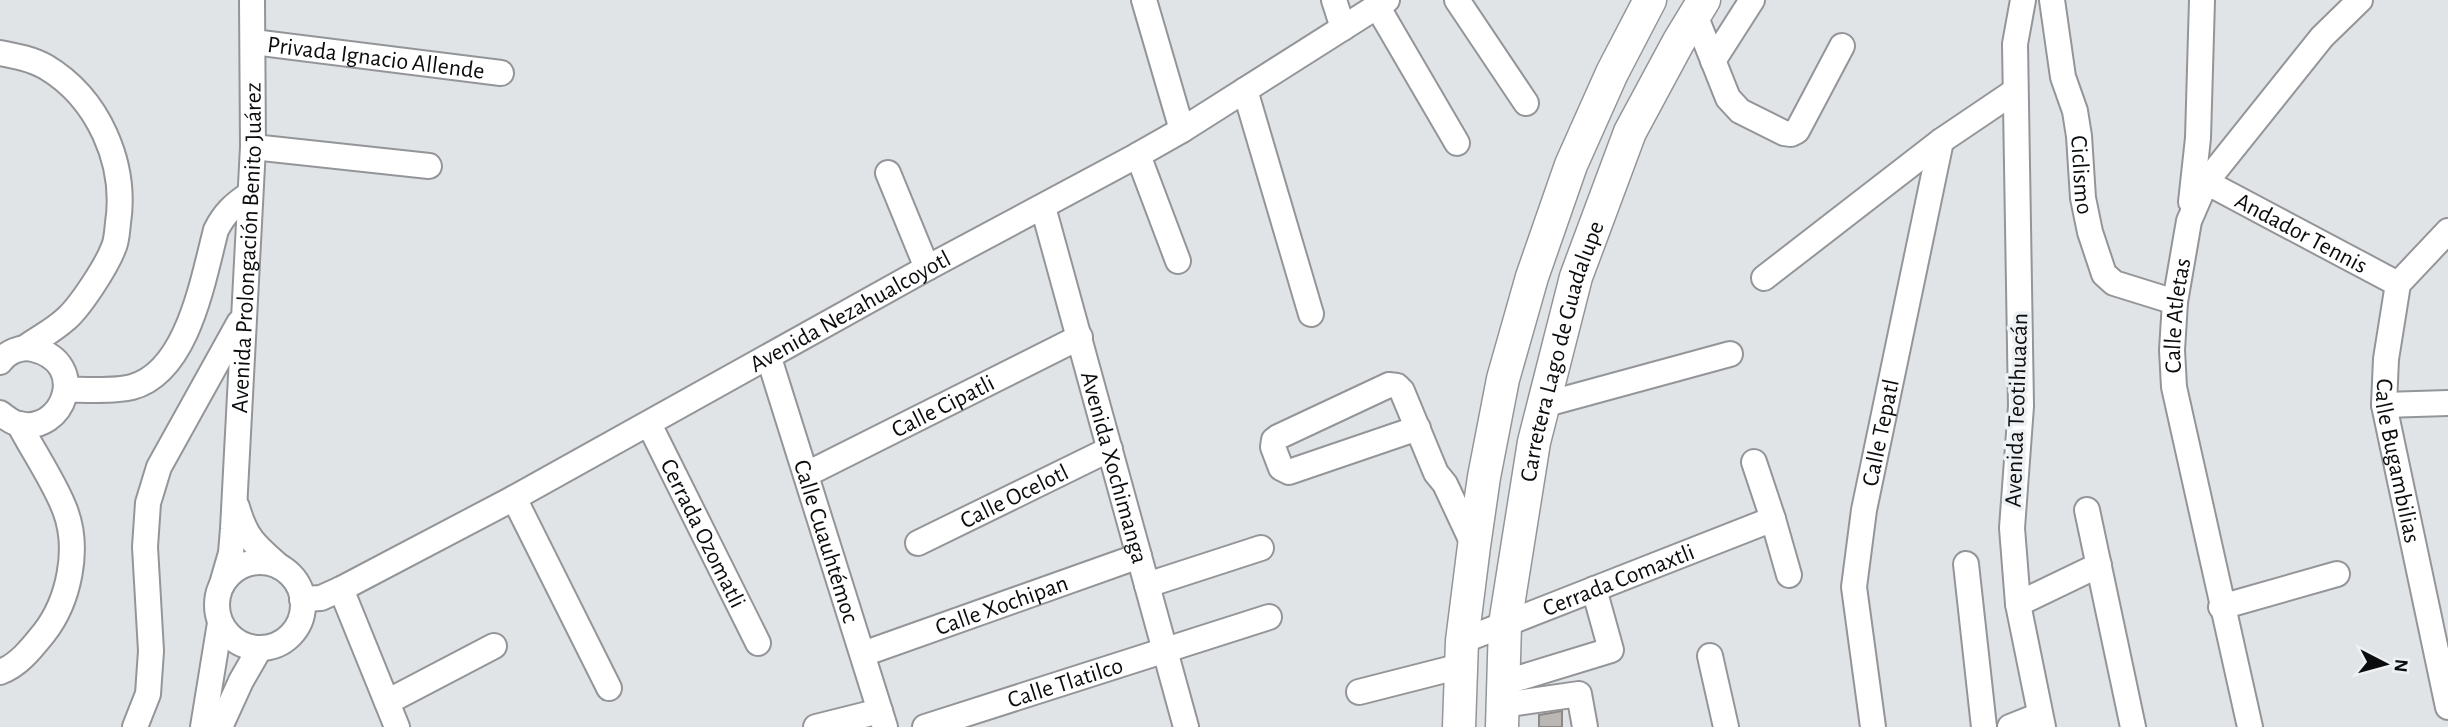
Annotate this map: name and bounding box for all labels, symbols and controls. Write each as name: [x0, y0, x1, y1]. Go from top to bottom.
street label: Privada Ignacio Allende: [266, 33, 486, 84]
street label: Avenida Prolongación Benito Juárez: [228, 82, 266, 414]
street label: Ciclismo: [2066, 135, 2097, 217]
street label: Andador Tennis: [2231, 189, 2371, 278]
street label: Carretera Lago de Guadalupe: [1517, 218, 1609, 483]
street label: Avenida Nezahualcoyotl: [746, 247, 955, 377]
street label: Calle Atletas: [2161, 256, 2195, 374]
street label: Avenida Teotihuacán: [2002, 312, 2032, 508]
street label: Avenida Xochimanga: [1076, 369, 1151, 566]
street label: Calle Cipatli: [888, 371, 999, 442]
street label: Calle Tepatl: [1858, 377, 1904, 488]
street label: Calle Bugambilias: [2371, 378, 2424, 545]
street label: Cerrada Ozomatli: [655, 455, 750, 612]
street label: Calle Cuauhtémoc: [789, 457, 862, 626]
street label: Calle Ocelotl: [957, 460, 1073, 533]
street label: Cerrada Comaxtli: [1540, 540, 1698, 621]
street label: Calle Xochipan: [932, 571, 1071, 640]
north arrow: [2350, 629, 2420, 699]
street label: Calle Tlatilco: [1005, 654, 1126, 713]
text: N: [2390, 658, 2411, 673]

